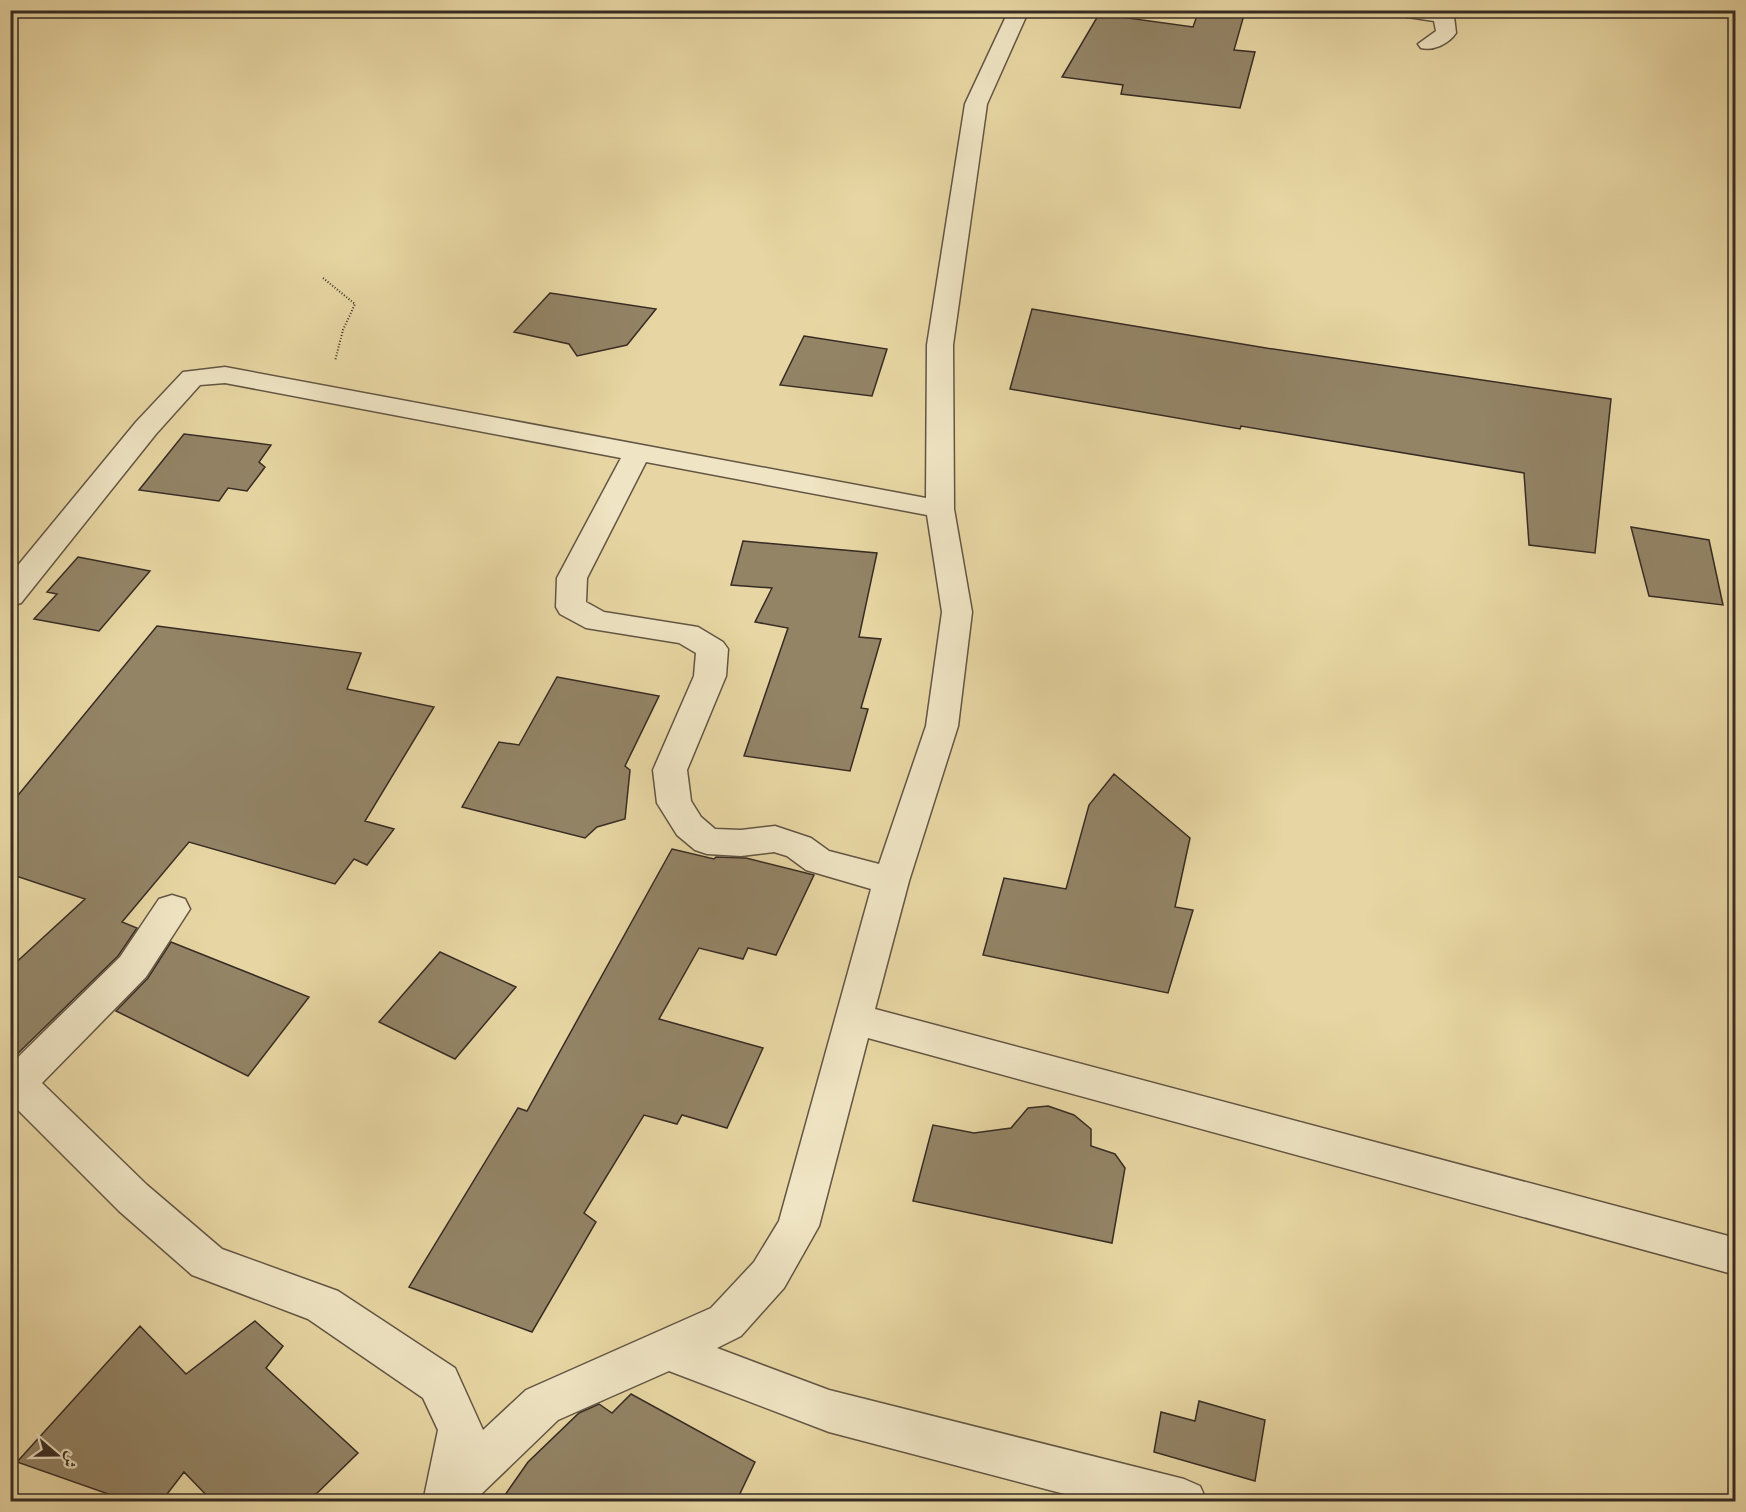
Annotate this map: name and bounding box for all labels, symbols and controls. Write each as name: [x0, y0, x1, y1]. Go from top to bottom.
north arrow: [27, 1425, 87, 1485]
text: ش: [59, 1449, 82, 1471]

